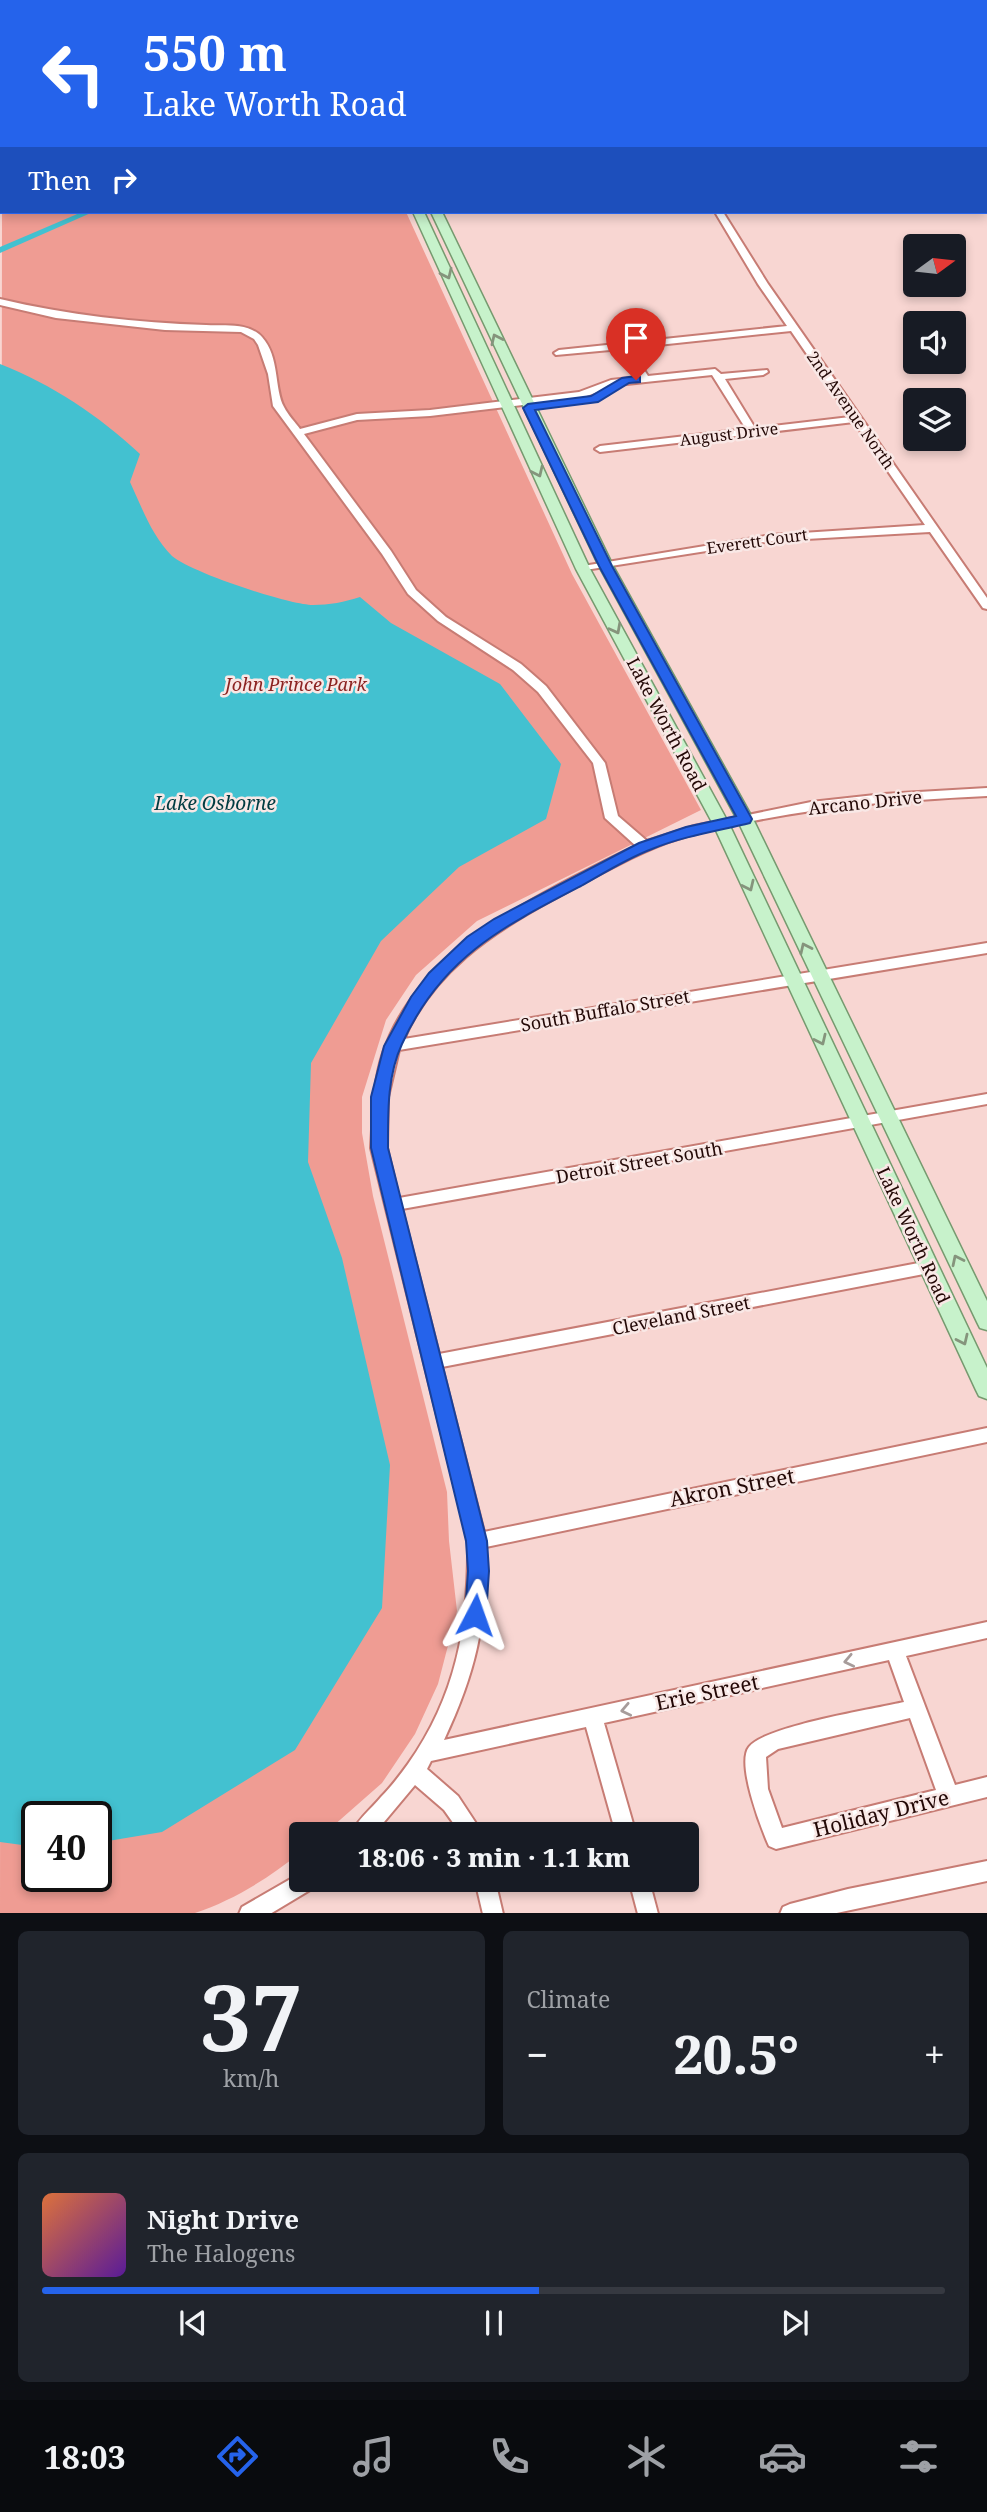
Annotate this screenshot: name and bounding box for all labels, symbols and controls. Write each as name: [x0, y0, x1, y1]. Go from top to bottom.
text: 550 m: [143, 19, 287, 85]
icon: left: [28, 28, 119, 119]
text: Lake Worth Road: [143, 82, 407, 125]
icon: right: [105, 161, 143, 199]
text: Then: [28, 162, 91, 198]
north arrow: [903, 234, 966, 298]
map controls: [903, 234, 966, 451]
one-way arrow: [438, 267, 452, 279]
pin: [606, 308, 666, 380]
button: sound: [903, 311, 966, 374]
icon: arrive: [617, 319, 655, 357]
one-way arrow: [490, 334, 504, 346]
street label: 2nd Avenue North: [802, 347, 900, 473]
button: layers: [903, 388, 966, 451]
street label: August Drive: [679, 417, 779, 451]
one-way arrow: [530, 465, 544, 477]
street label: Everett Court: [705, 523, 809, 559]
one-way arrow: [607, 622, 621, 634]
street label: Lake Worth Road: [622, 653, 712, 795]
park label: John Prince Park: [222, 672, 367, 696]
street label: Arcano Drive: [807, 784, 923, 820]
water label: Lake Osborne: [153, 790, 276, 816]
one-way arrow: [741, 879, 755, 891]
one-way arrow: [800, 943, 814, 956]
street label: South Buffalo Street: [519, 983, 691, 1037]
one-way arrow: [813, 1033, 827, 1045]
street label: Detroit Street South: [554, 1136, 724, 1188]
street label: Lake Worth Road: [872, 1163, 956, 1307]
one-way arrow: [951, 1255, 965, 1267]
street label: Cleveland Street: [610, 1290, 752, 1340]
one-way arrow: [955, 1332, 969, 1345]
street label: Akron Street: [667, 1461, 797, 1513]
position arrow: [438, 1578, 512, 1652]
one-way arrow: [843, 1652, 855, 1667]
street label: Erie Street: [653, 1667, 761, 1717]
one-way arrow: [620, 1701, 632, 1716]
street label: Holiday Drive: [810, 1783, 952, 1843]
speed limit sign: 40: [21, 1801, 112, 1892]
text: 18:06 · 3 min · 1.1 km: [358, 1839, 630, 1875]
text: 37: [200, 1954, 303, 2078]
text: Climate: [527, 1983, 610, 2015]
text: 20.5°: [673, 2018, 799, 2089]
text: −: [527, 2028, 549, 2080]
text: +: [924, 2028, 945, 2080]
text: km/h: [223, 2062, 279, 2094]
text: Night Drive: [147, 2201, 299, 2237]
text: The Halogens: [147, 2237, 295, 2269]
icon: previous: [174, 2304, 212, 2342]
icon: pause: [475, 2304, 513, 2342]
icon: next: [776, 2304, 814, 2342]
icon: directions: [213, 2432, 262, 2481]
icon: music: [349, 2432, 398, 2481]
icon: phone: [485, 2432, 534, 2481]
icon: climate: [622, 2432, 671, 2481]
icon: car: [758, 2432, 807, 2481]
icon: filters: [894, 2432, 943, 2481]
text: 18:03: [44, 2435, 126, 2478]

